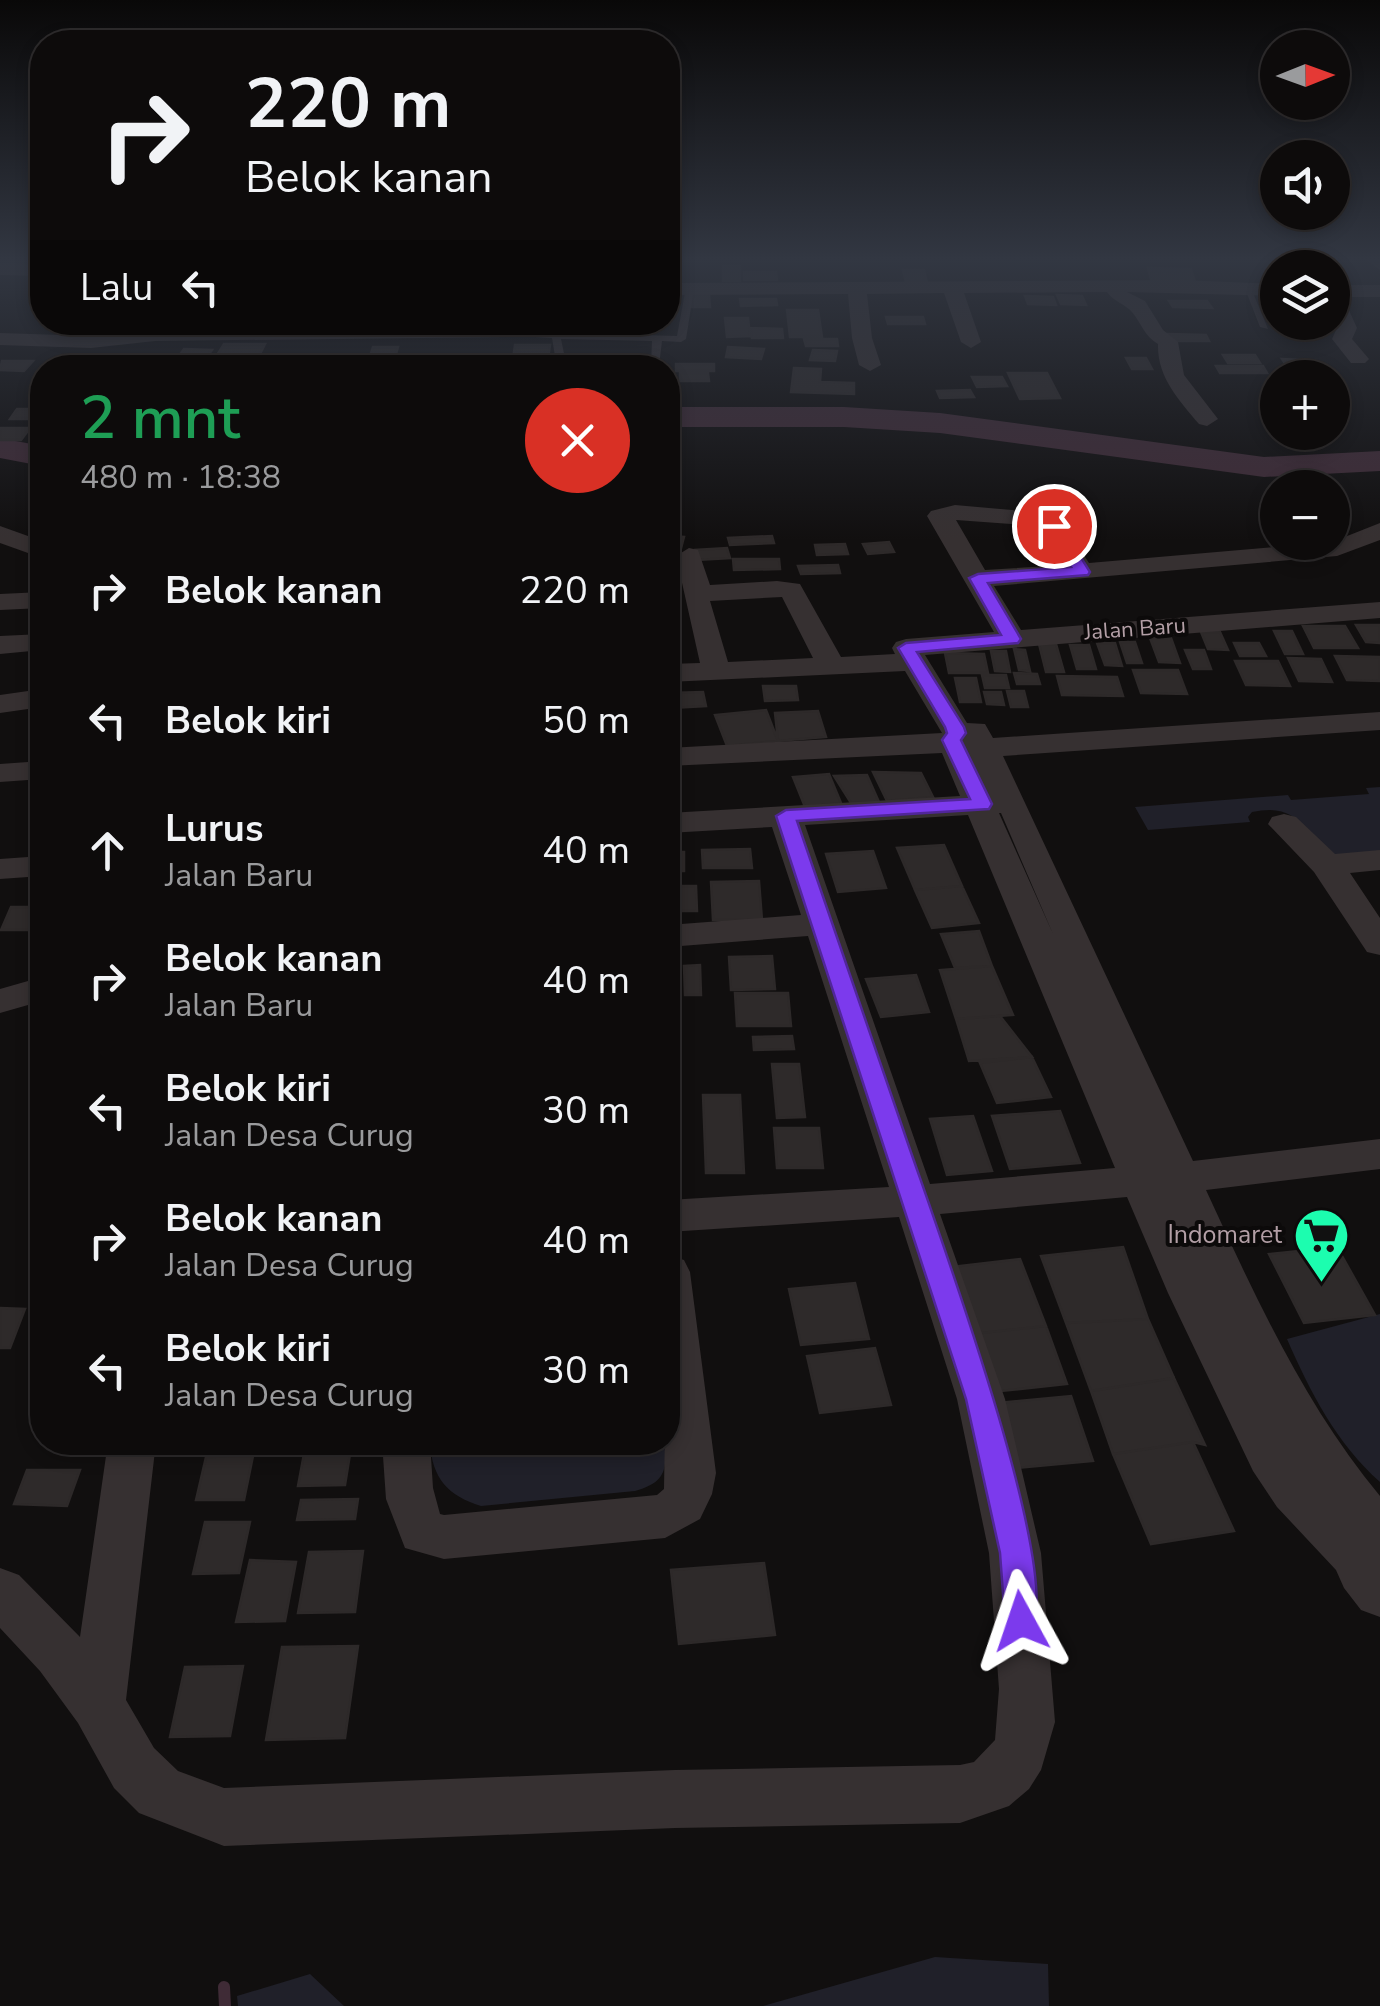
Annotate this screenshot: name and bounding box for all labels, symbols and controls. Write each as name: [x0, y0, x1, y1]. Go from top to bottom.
north arrow: [1260, 30, 1350, 120]
map controls: [1260, 30, 1350, 560]
text: 220 m: [245, 56, 451, 152]
icon: right: [80, 70, 210, 200]
button: sound: [1260, 140, 1350, 230]
text: Belok kanan: [245, 147, 493, 208]
button: layers: [1260, 250, 1350, 340]
icon: left: [173, 260, 228, 315]
text: Lalu: [80, 262, 153, 313]
button: +: [1260, 360, 1350, 450]
text: 2 mnt: [80, 377, 240, 459]
button: close: [525, 388, 630, 493]
text: 480 m · 18:38: [80, 456, 281, 499]
button: −: [1260, 470, 1350, 560]
pin: [1012, 484, 1097, 569]
icon: arrive: [1027, 499, 1082, 554]
icon: right: [80, 563, 135, 618]
text: Belok kanan: [165, 565, 382, 616]
text: 220 m: [519, 565, 630, 616]
street label: Jalan Baru: [1082, 610, 1187, 648]
icon: left: [80, 693, 135, 748]
text: Belok kiri: [165, 695, 331, 746]
text: 50 m: [542, 695, 630, 746]
text: Lurus: [165, 803, 263, 854]
icon: ahead: [80, 823, 135, 878]
text: 40 m: [542, 825, 630, 876]
text: Jalan Baru: [165, 854, 313, 897]
text: Belok kanan: [165, 933, 382, 984]
icon: right: [80, 953, 135, 1008]
text: 40 m: [542, 955, 630, 1006]
text: Jalan Baru: [165, 984, 313, 1027]
text: Belok kiri: [165, 1063, 331, 1114]
icon: left: [80, 1083, 135, 1138]
text: 30 m: [542, 1085, 630, 1136]
text: Jalan Desa Curug: [165, 1114, 414, 1157]
text: Belok kanan: [165, 1193, 382, 1244]
supermarket icon: Indomaret: [1291, 1205, 1351, 1284]
icon: right: [80, 1213, 135, 1268]
text: 40 m: [542, 1215, 630, 1266]
place label: Indomaret: [1167, 1218, 1282, 1252]
text: Jalan Desa Curug: [165, 1244, 414, 1287]
text: Belok kiri: [165, 1323, 331, 1374]
icon: left: [80, 1343, 135, 1398]
text: 30 m: [542, 1345, 630, 1396]
text: Jalan Desa Curug: [165, 1374, 414, 1417]
position arrow: [969, 1569, 1073, 1673]

